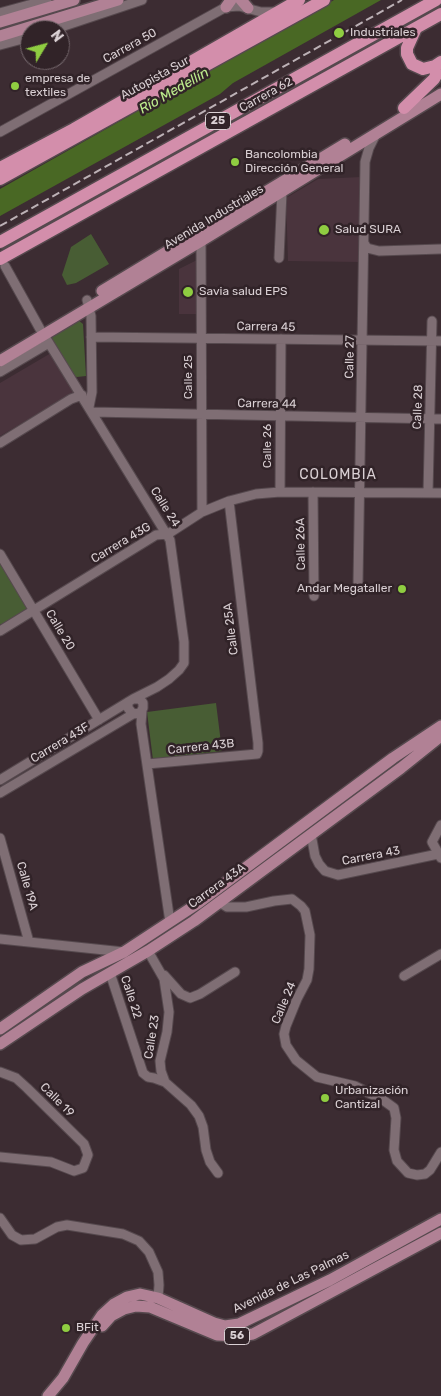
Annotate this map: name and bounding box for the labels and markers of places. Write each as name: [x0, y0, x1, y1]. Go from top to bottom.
marker: Industriales: [332, 26, 346, 40]
place label: Industriales: [350, 26, 416, 40]
place label: empresa de textiles: [25, 72, 90, 100]
marker: empresa de textiles: [9, 80, 21, 92]
place label: Bancolombia Dirección General: [245, 148, 343, 176]
marker: Bancolombia Dirección General: [229, 156, 241, 168]
marker: Salud SURA: [317, 223, 331, 237]
place label: Salud SURA: [335, 223, 401, 237]
marker: Savia salud EPS: [181, 285, 195, 299]
place label: Savia salud EPS: [199, 285, 287, 299]
place label: Andar Megataller: [297, 582, 392, 596]
marker: Andar Megataller: [396, 583, 408, 595]
place label: Urbanización Cantizal: [335, 1084, 408, 1112]
marker: Urbanización Cantizal: [319, 1092, 331, 1104]
place label: BFit: [76, 1321, 99, 1335]
marker: BFit: [60, 1322, 72, 1334]

